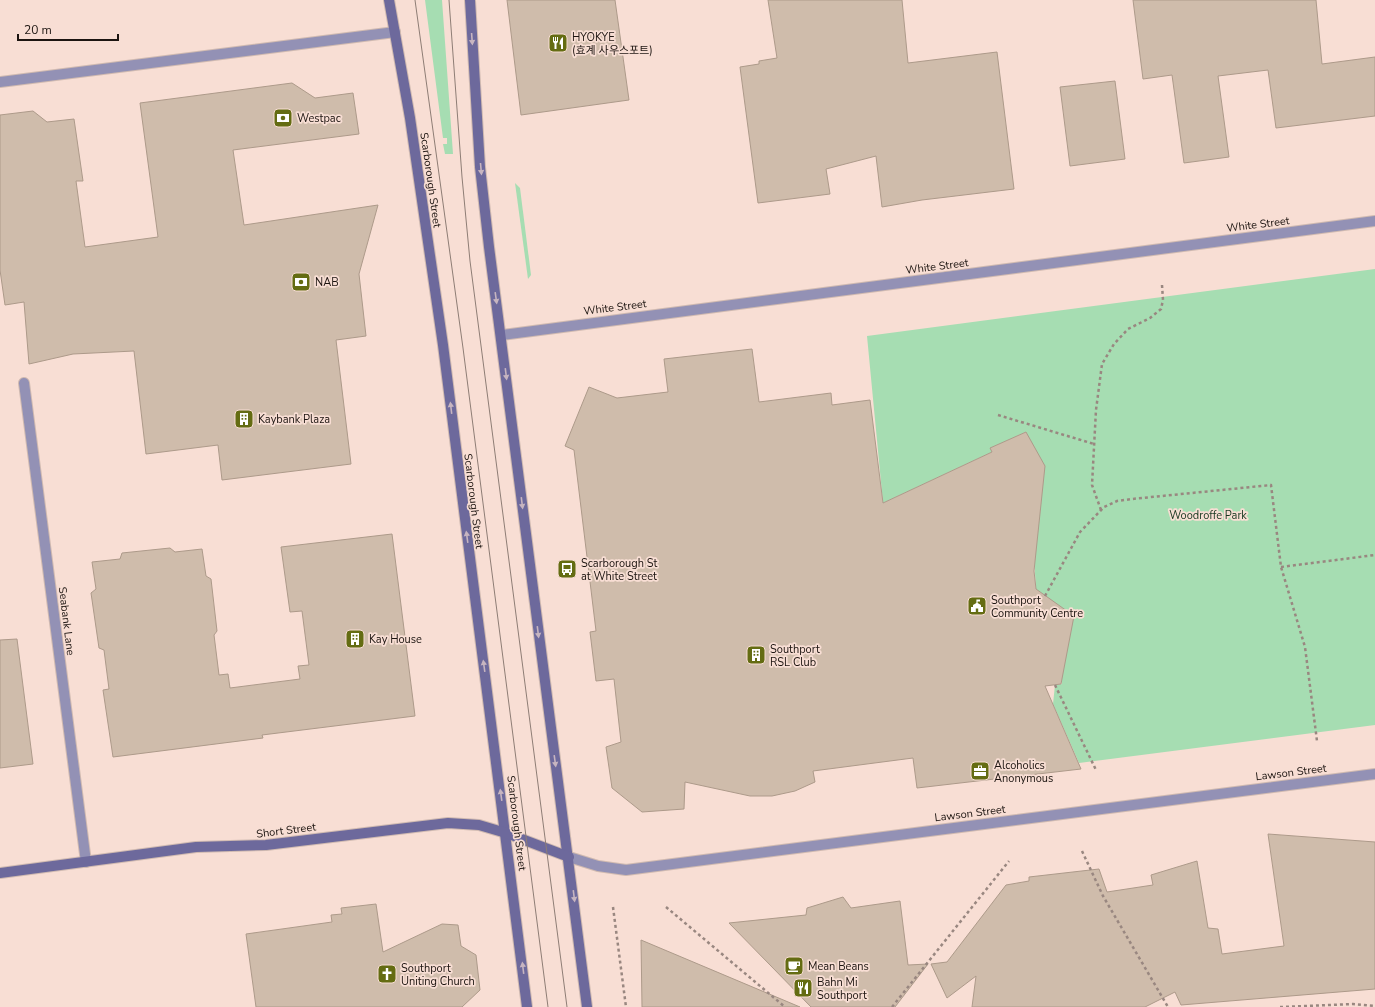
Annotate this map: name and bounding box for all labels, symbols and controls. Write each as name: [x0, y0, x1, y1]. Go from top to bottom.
scale bar: [18, 16, 118, 42]
text: 20 m: [24, 22, 52, 38]
place label: HYOKYE (효계 사우스포트): [572, 30, 653, 58]
restaurant icon: HYOKYE (효계 사우스포트): [547, 32, 569, 54]
one-way arrow: [469, 33, 476, 45]
bank icon: Westpac: [272, 107, 294, 129]
place label: Westpac: [297, 111, 341, 126]
street label: Scarborough Street: [416, 132, 445, 229]
one-way arrow: [477, 163, 484, 175]
street label: White Street: [1226, 213, 1291, 236]
street label: White Street: [905, 255, 970, 278]
bank icon: NAB: [290, 271, 312, 293]
place label: NAB: [315, 275, 339, 290]
one-way arrow: [493, 292, 499, 304]
street label: White Street: [583, 296, 648, 319]
one-way arrow: [503, 368, 510, 380]
one-way arrow: [448, 402, 454, 414]
building icon: Kaybank Plaza: [233, 408, 255, 430]
place label: Kaybank Plaza: [258, 412, 330, 427]
street label: Scarborough Street: [460, 453, 487, 550]
one-way arrow: [519, 497, 526, 509]
park label: Woodroffe Park: [1169, 508, 1247, 523]
one-way arrow: [464, 531, 470, 543]
place label: Scarborough St at White Street: [581, 556, 658, 584]
bus stop icon: Scarborough St at White Street: [556, 558, 578, 580]
street label: Seabank Lane: [55, 586, 78, 656]
place label: Southport Community Centre: [991, 593, 1083, 621]
public building icon: Southport Community Centre: [966, 595, 988, 617]
one-way arrow: [535, 626, 542, 638]
building icon: Kay House: [344, 628, 366, 650]
place label: Kay House: [369, 632, 422, 647]
place label: Southport RSL Club: [770, 642, 820, 670]
building icon: Southport RSL Club: [745, 644, 767, 666]
one-way arrow: [481, 660, 487, 672]
one-way arrow: [552, 755, 558, 767]
place label: Alcoholics Anonymous: [994, 758, 1053, 786]
office icon: Alcoholics Anonymous: [969, 760, 991, 782]
street label: Lawson Street: [1255, 761, 1328, 784]
street label: Scarborough Street: [503, 775, 530, 872]
one-way arrow: [498, 789, 504, 801]
street label: Lawson Street: [934, 802, 1007, 825]
street label: Short Street: [255, 819, 317, 842]
one-way arrow: [571, 890, 577, 902]
cafe icon: Mean Beans: [783, 955, 805, 977]
place label: Mean Beans: [808, 959, 869, 974]
place label: Southport Uniting Church: [401, 961, 475, 989]
one-way arrow: [519, 962, 526, 974]
church icon: Southport Uniting Church: [376, 963, 398, 985]
place label: Bahn Mi Southport: [817, 975, 867, 1003]
restaurant icon: Bahn Mi Southport: [792, 977, 814, 999]

